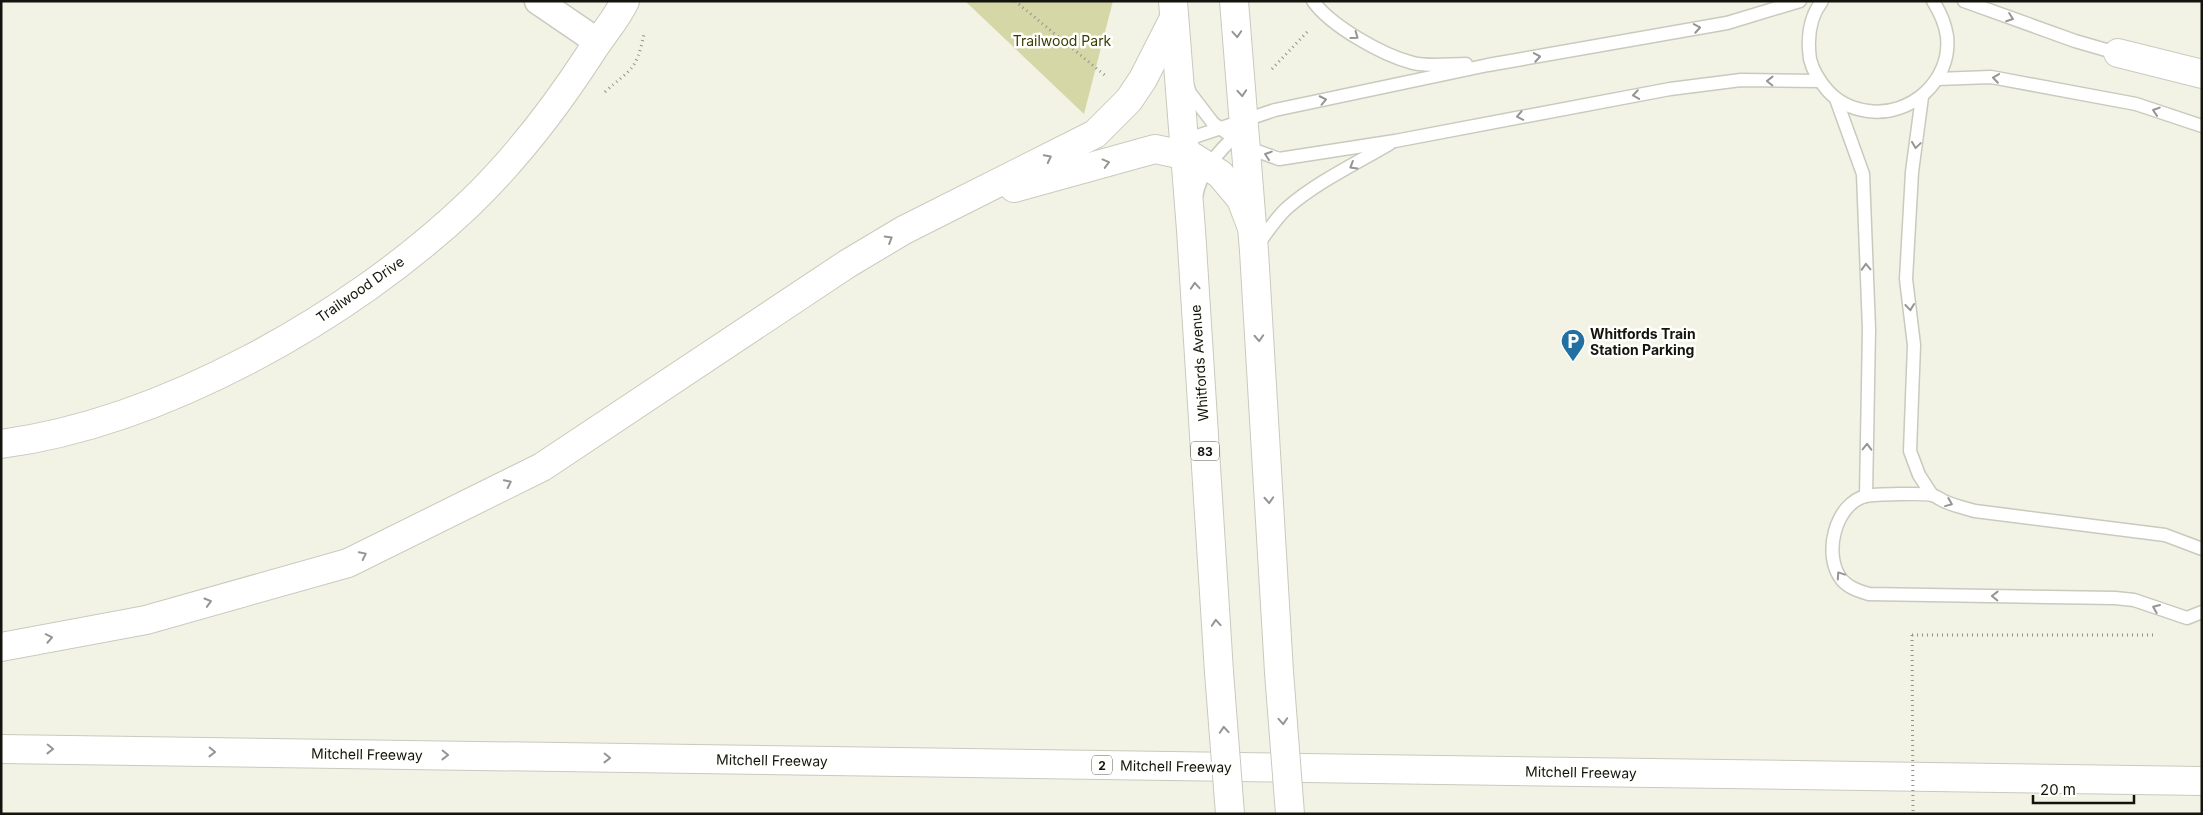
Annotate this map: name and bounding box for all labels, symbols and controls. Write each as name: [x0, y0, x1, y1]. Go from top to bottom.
one-way arrow: [2005, 12, 2014, 22]
one-way arrow: [1692, 24, 1701, 34]
one-way arrow: [1231, 30, 1242, 38]
one-way arrow: [1349, 30, 1359, 39]
park label: Trailwood Park: [1013, 32, 1112, 49]
one-way arrow: [1532, 52, 1541, 62]
one-way arrow: [1992, 74, 2001, 84]
one-way arrow: [1766, 75, 1774, 86]
one-way arrow: [1632, 89, 1640, 100]
one-way arrow: [1236, 90, 1247, 98]
one-way arrow: [1318, 95, 1327, 106]
one-way arrow: [2152, 106, 2160, 116]
one-way arrow: [1516, 111, 1524, 121]
one-way arrow: [1911, 141, 1922, 149]
one-way arrow: [1265, 151, 1273, 161]
one-way arrow: [1043, 154, 1052, 164]
one-way arrow: [1101, 158, 1110, 169]
one-way arrow: [1350, 159, 1359, 169]
one-way arrow: [883, 236, 892, 246]
street label: Trailwood Drive: [313, 252, 407, 326]
one-way arrow: [1861, 263, 1872, 271]
one-way arrow: [1189, 282, 1200, 290]
one-way arrow: [1904, 303, 1915, 311]
street label: Whitfords Avenue: [1186, 304, 1212, 422]
place label: Whitfords Train Station Parking: [1590, 325, 1696, 358]
parking icon: Whitfords Train Station Parking: [1560, 328, 1586, 362]
one-way arrow: [1254, 334, 1265, 342]
road number: 83: [1191, 442, 1219, 461]
one-way arrow: [1862, 443, 1872, 450]
one-way arrow: [503, 479, 512, 489]
one-way arrow: [1263, 496, 1274, 504]
one-way arrow: [1944, 497, 1953, 508]
one-way arrow: [358, 551, 367, 561]
one-way arrow: [1837, 571, 1846, 580]
one-way arrow: [1991, 591, 1999, 602]
one-way arrow: [203, 598, 211, 608]
one-way arrow: [2152, 604, 2161, 615]
one-way arrow: [1211, 619, 1222, 627]
one-way arrow: [45, 633, 54, 643]
one-way arrow: [1277, 717, 1288, 725]
one-way arrow: [1218, 726, 1229, 734]
one-way arrow: [46, 744, 54, 754]
street label: Mitchell Freeway: [311, 745, 423, 763]
one-way arrow: [209, 747, 217, 757]
one-way arrow: [442, 750, 449, 760]
street label: Mitchell Freeway: [716, 751, 828, 769]
one-way arrow: [604, 752, 612, 763]
road number: 2: [1092, 756, 1112, 774]
street label: Mitchell Freeway: [1120, 757, 1232, 775]
street label: Mitchell Freeway: [1525, 763, 1637, 781]
scale bar: [2033, 772, 2134, 804]
text: 20 m: [2040, 780, 2076, 799]

